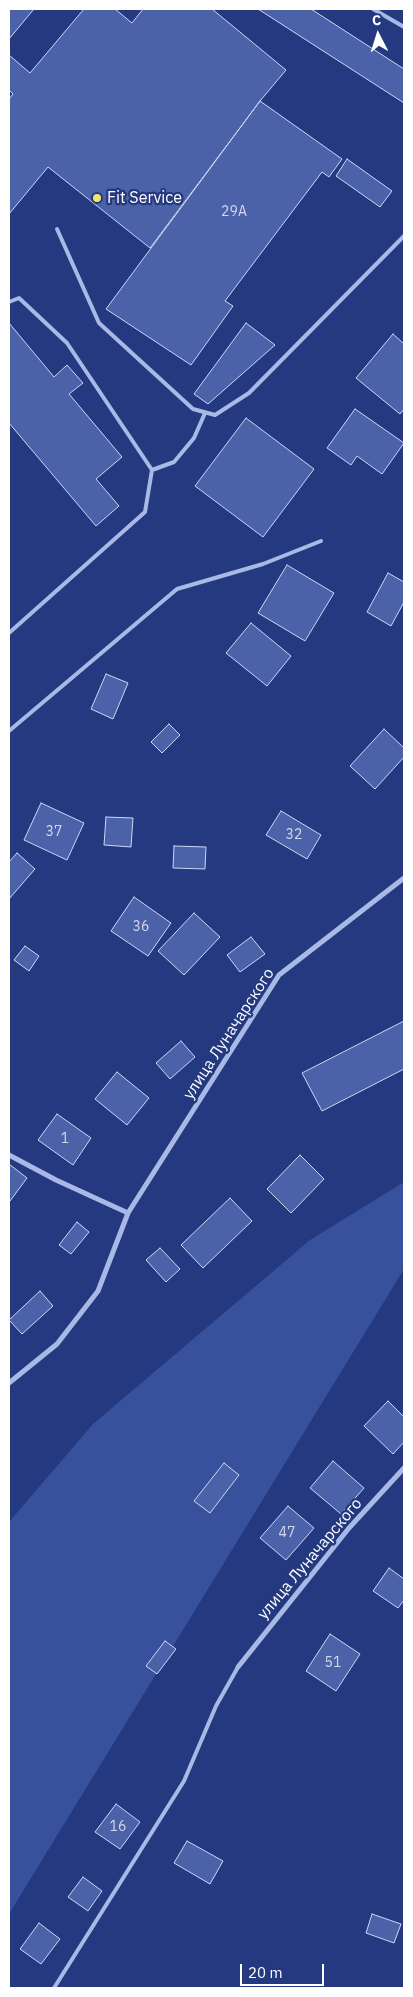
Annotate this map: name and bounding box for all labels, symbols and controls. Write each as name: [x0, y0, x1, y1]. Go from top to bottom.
north arrow: [353, 10, 403, 60]
text: С: [371, 11, 382, 29]
place label: Fit Service: [107, 188, 182, 208]
marker: Fit Service: [91, 192, 103, 204]
house number: 29А: [221, 204, 247, 220]
house number: 37: [46, 824, 62, 840]
house number: 32: [286, 827, 302, 843]
house number: 36: [133, 919, 149, 935]
street label: улица Луначарского: [179, 965, 279, 1103]
house number: 1: [61, 1131, 69, 1147]
street label: улица Луначарского: [254, 1494, 366, 1624]
house number: 47: [279, 1525, 295, 1541]
house number: 51: [325, 1655, 341, 1671]
house number: 16: [110, 1819, 126, 1835]
scale bar: [243, 1954, 327, 1986]
text: 20 m: [248, 1963, 283, 1982]

